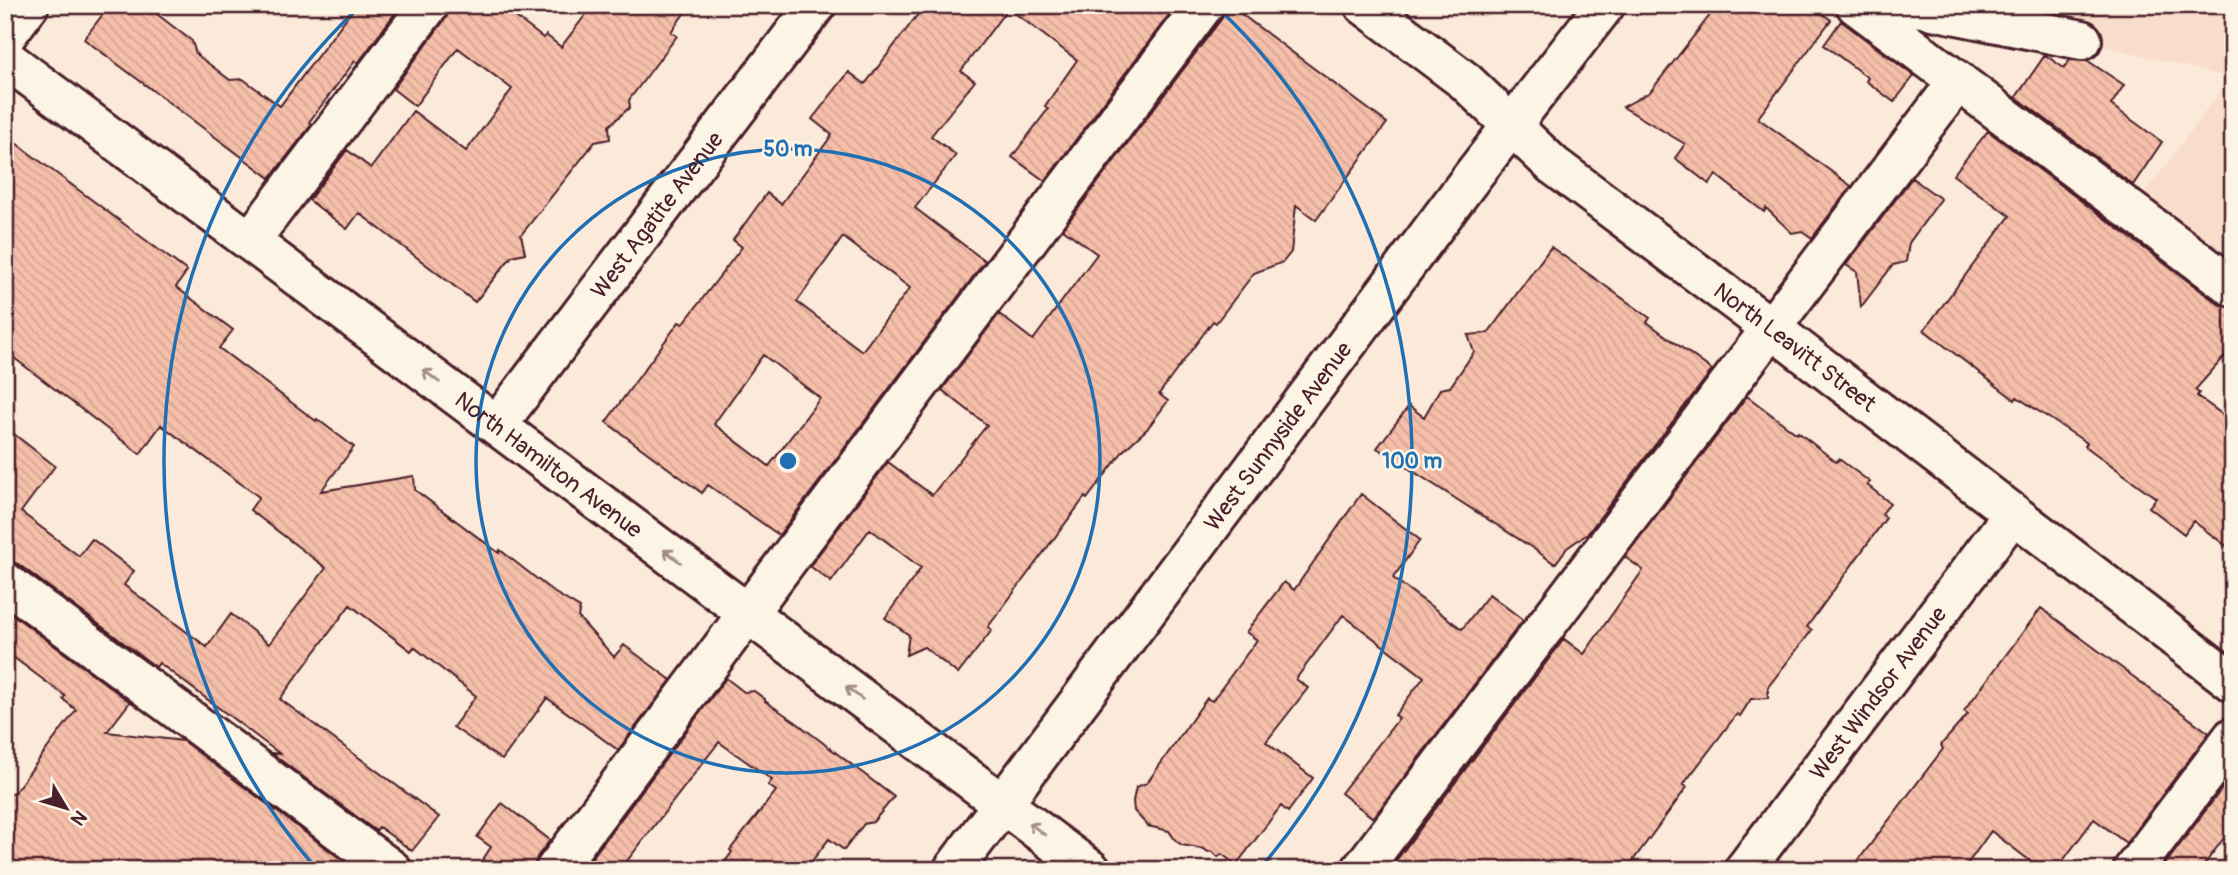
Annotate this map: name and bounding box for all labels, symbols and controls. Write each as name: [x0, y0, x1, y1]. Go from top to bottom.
street label: West Agatite Avenue: [584, 125, 730, 304]
text: 50 m: [764, 136, 813, 163]
street label: North Leavitt Street: [1708, 276, 1883, 418]
street label: West Sunnyside Avenue: [1198, 335, 1358, 536]
one-way arrow: [422, 369, 441, 384]
street label: North Hamilton Avenue: [449, 385, 649, 544]
text: 100 m: [1382, 448, 1442, 475]
centre of rings: [776, 449, 800, 473]
one-way arrow: [664, 549, 682, 564]
street label: West Windsor Avenue: [1803, 600, 1953, 785]
one-way arrow: [846, 685, 864, 700]
north arrow: [32, 774, 102, 844]
text: N: [65, 805, 92, 830]
one-way arrow: [1028, 822, 1047, 836]

